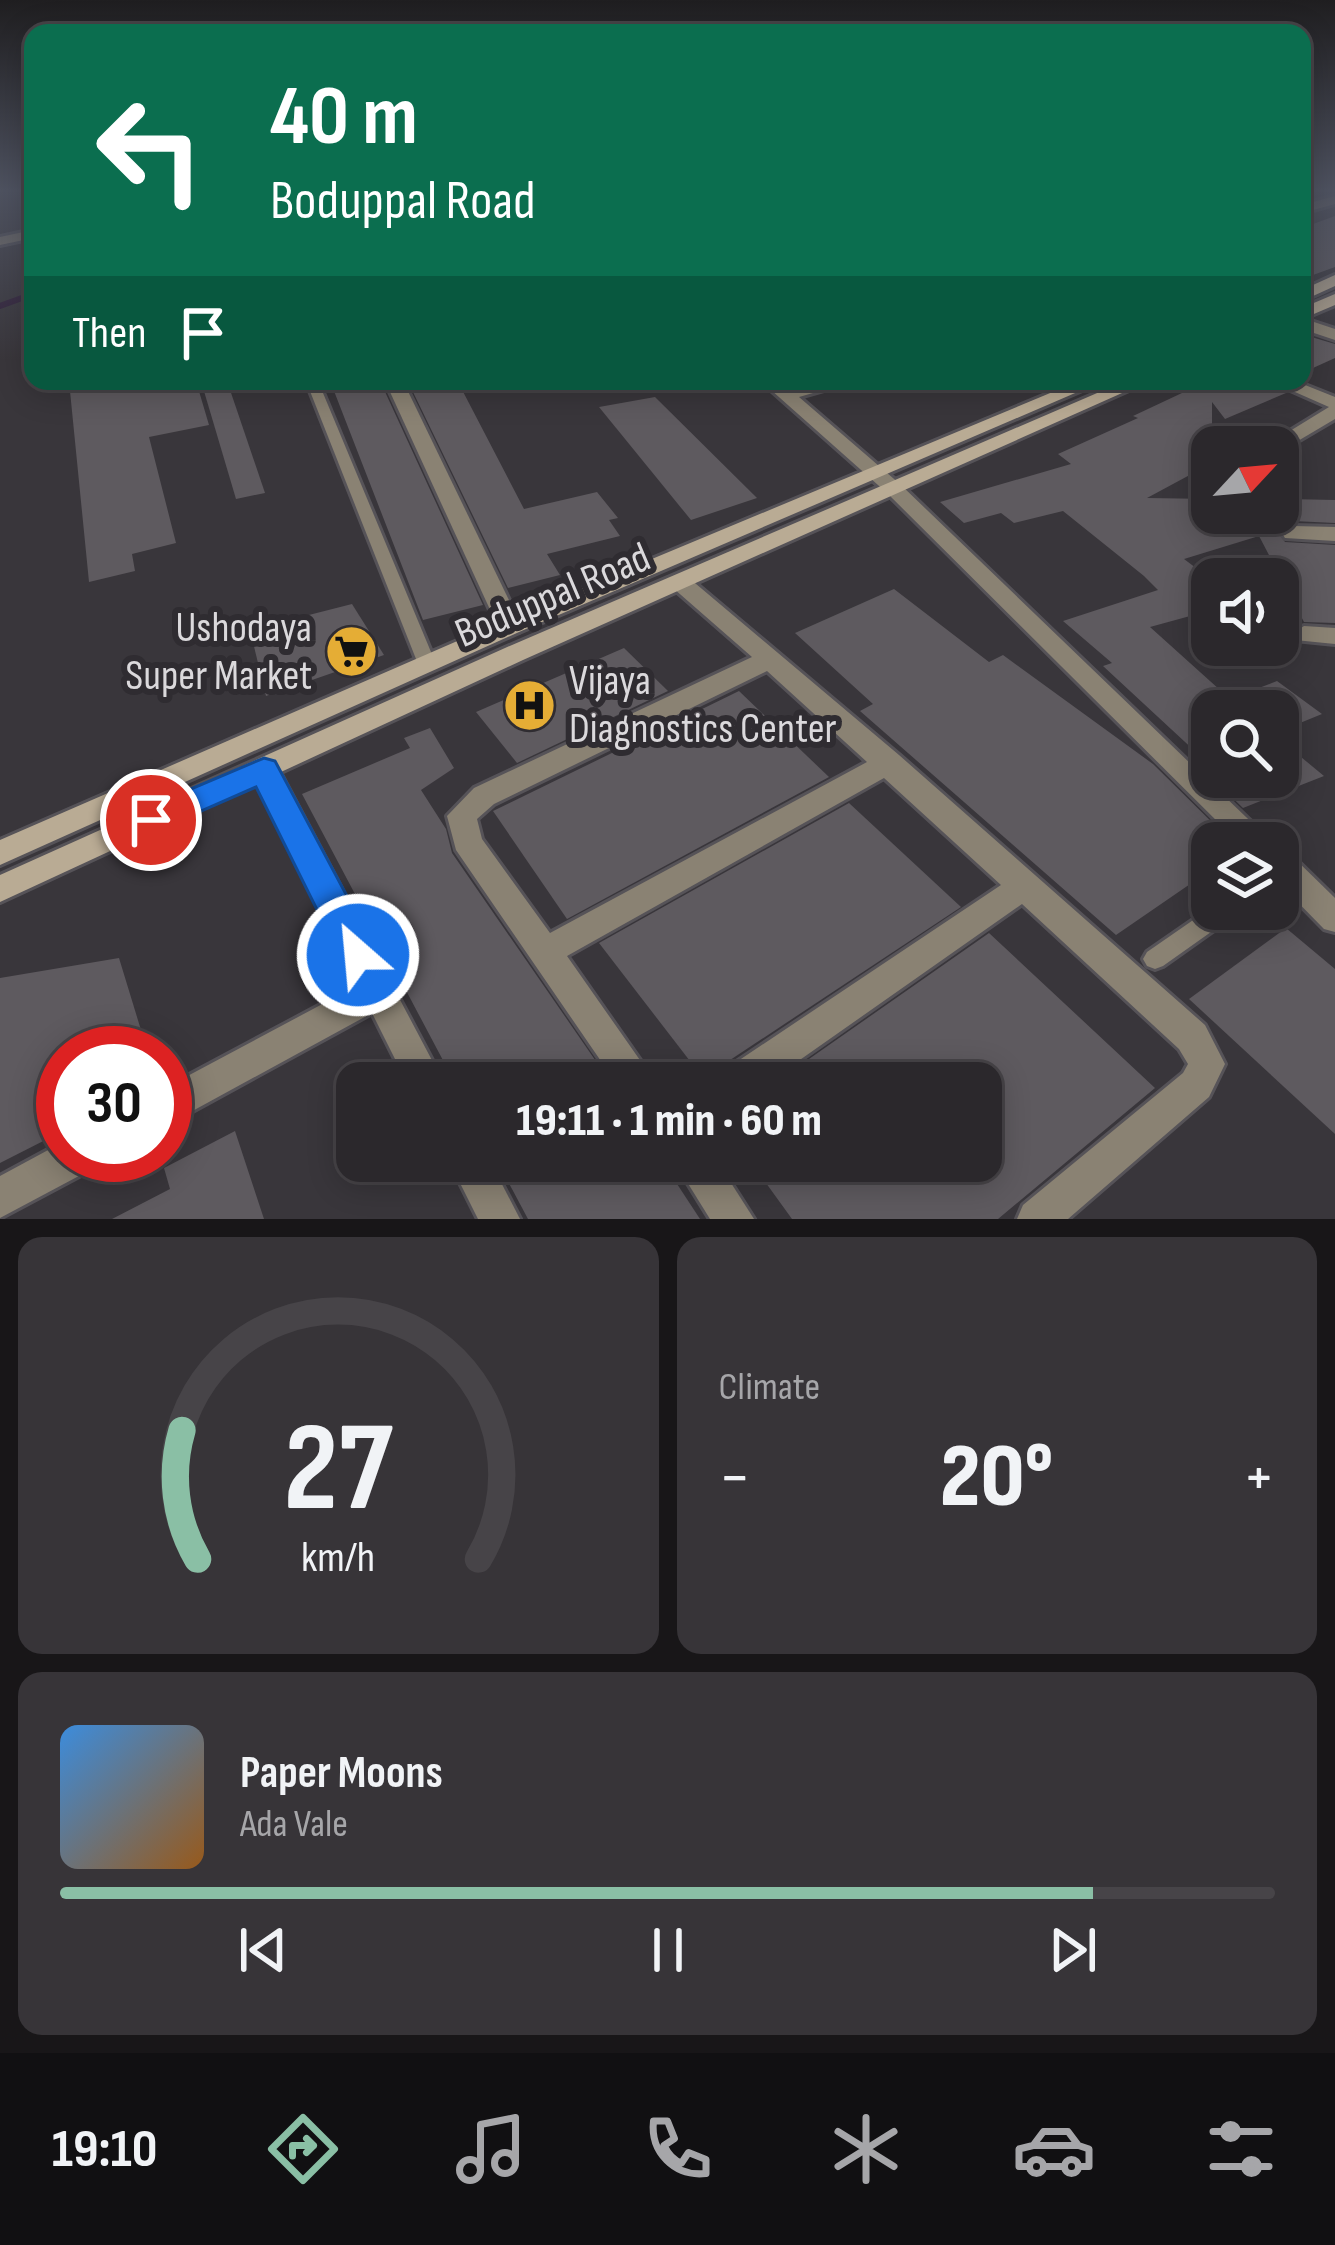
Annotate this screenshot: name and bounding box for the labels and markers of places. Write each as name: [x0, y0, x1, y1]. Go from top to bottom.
place label: Ushodaya Super Market: [125, 603, 312, 702]
supermarket icon: Ushodaya Super Market: [323, 624, 379, 680]
place label: Vijaya Diagnostics Center: [569, 656, 837, 755]
hospital icon: Vijaya Diagnostics Center: [502, 677, 558, 733]
pin: [100, 769, 202, 871]

